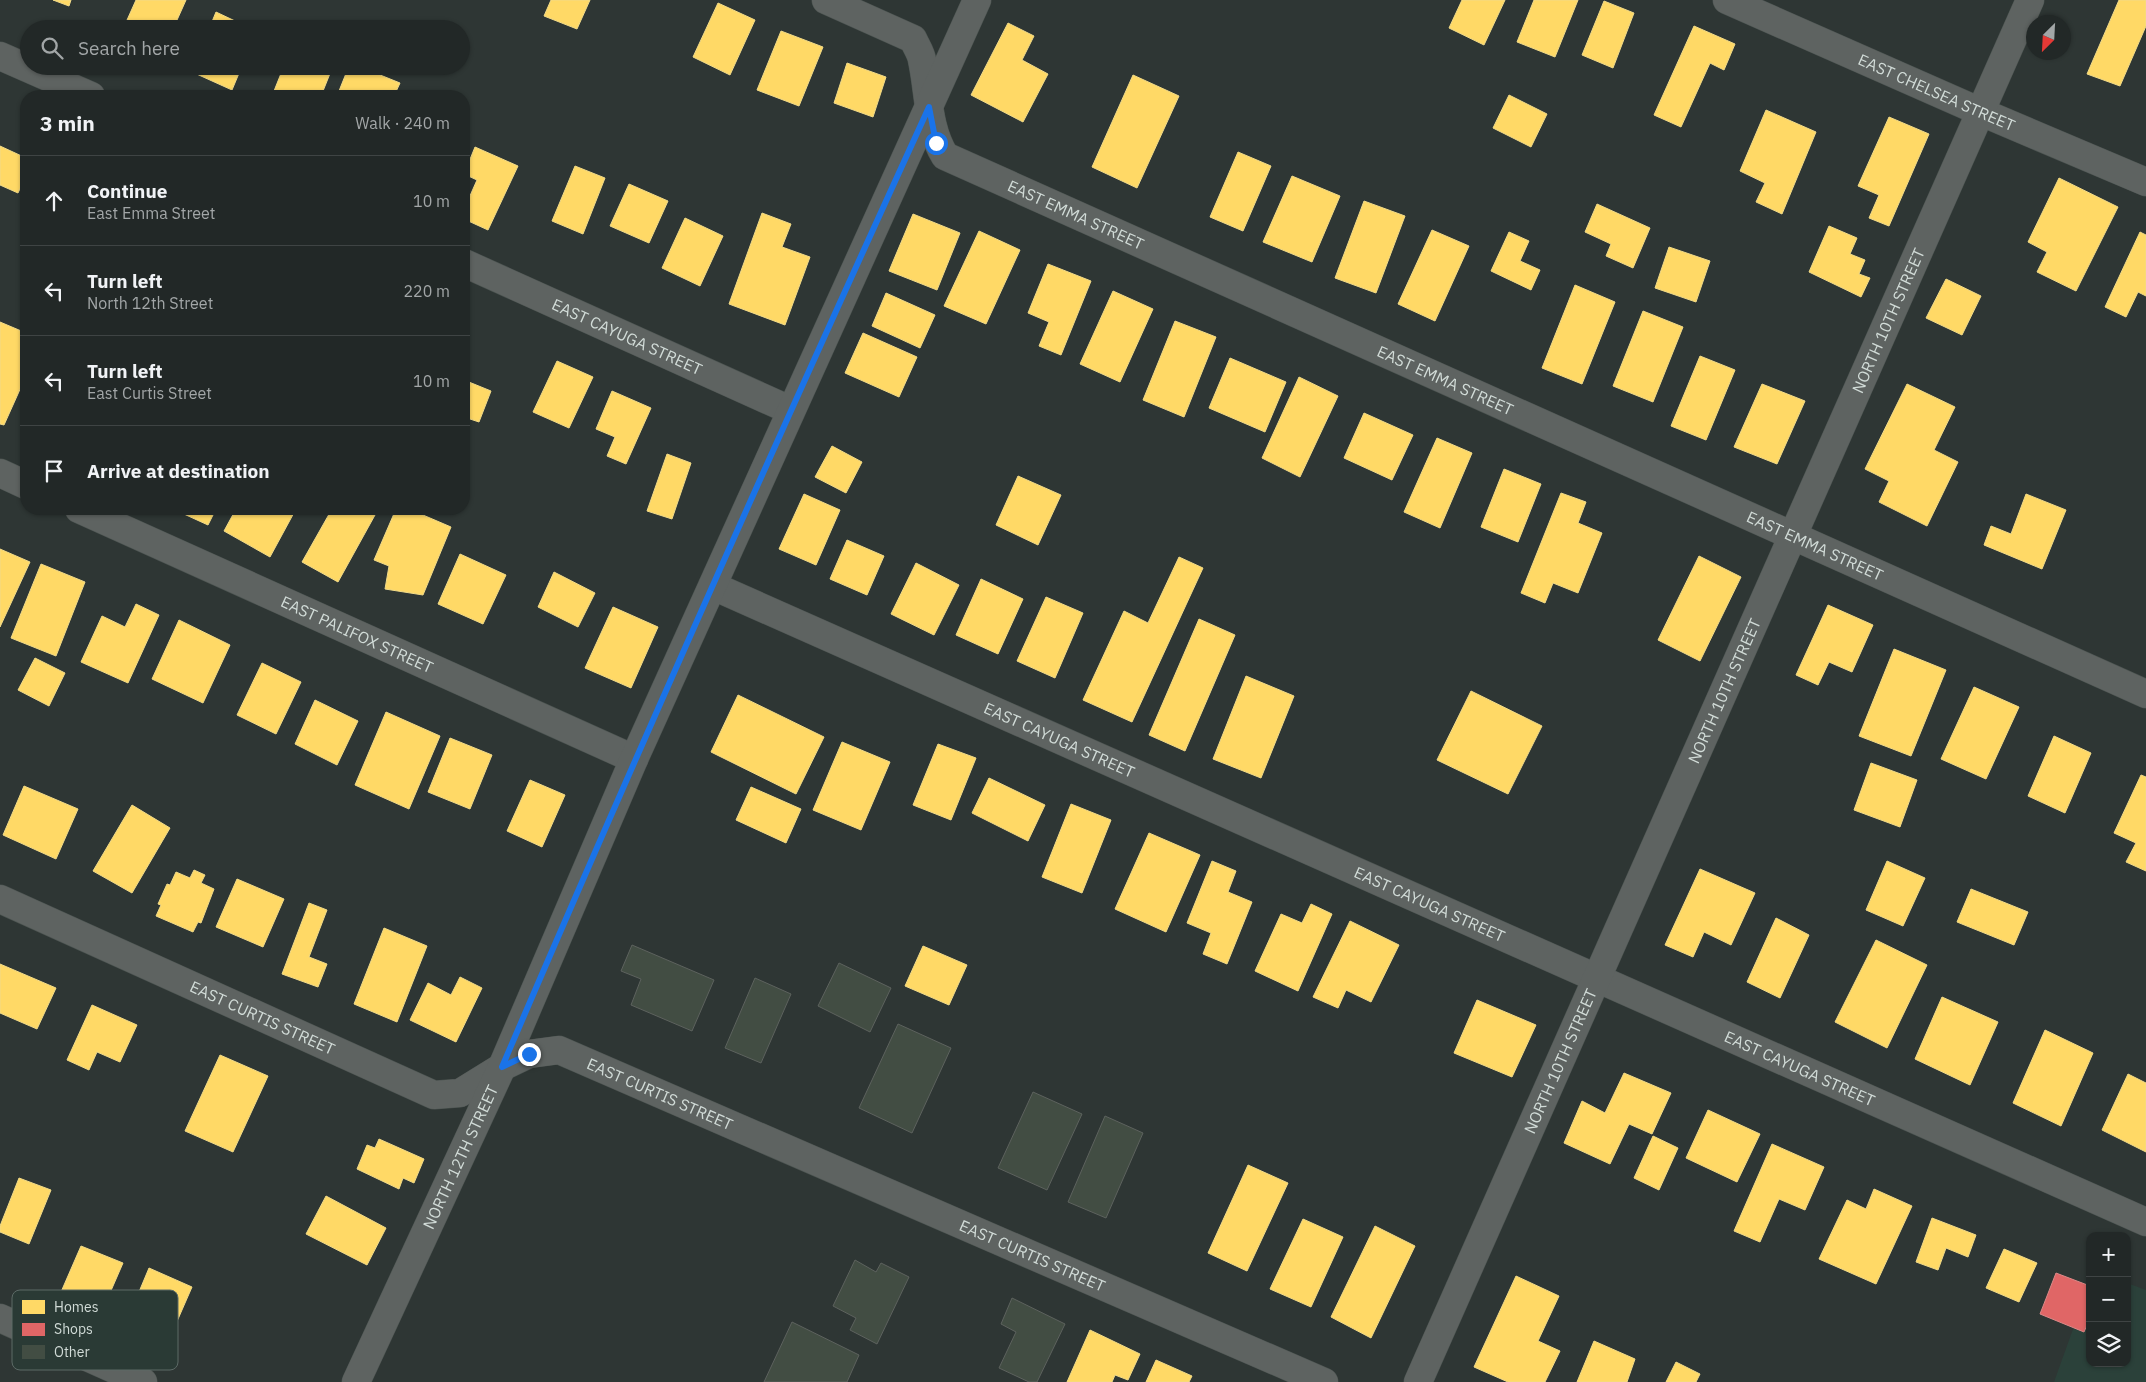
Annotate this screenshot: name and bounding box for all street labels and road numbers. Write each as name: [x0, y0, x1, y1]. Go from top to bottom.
street label: EAST CHELSEA STREET: [1855, 49, 2018, 135]
street label: EAST EMMA STREET: [1004, 175, 1147, 254]
street label: NORTH 10TH STREET: [1847, 245, 1929, 396]
street label: EAST CAYUGA STREET: [549, 294, 705, 379]
street label: EAST EMMA STREET: [1374, 341, 1517, 419]
street label: EAST EMMA STREET: [1744, 506, 1886, 585]
street label: EAST PALIFOX STREET: [278, 591, 436, 677]
street label: NORTH 10TH STREET: [1683, 615, 1765, 766]
street label: EAST CAYUGA STREET: [981, 698, 1138, 782]
street label: EAST CAYUGA STREET: [1351, 862, 1508, 946]
street label: EAST CURTIS STREET: [187, 976, 338, 1059]
street label: NORTH 10TH STREET: [1519, 985, 1601, 1137]
street label: EAST CAYUGA STREET: [1721, 1026, 1878, 1110]
street label: EAST CURTIS STREET: [584, 1053, 736, 1134]
street label: NORTH 12TH STREET: [418, 1082, 502, 1232]
street label: EAST CURTIS STREET: [956, 1215, 1108, 1296]

